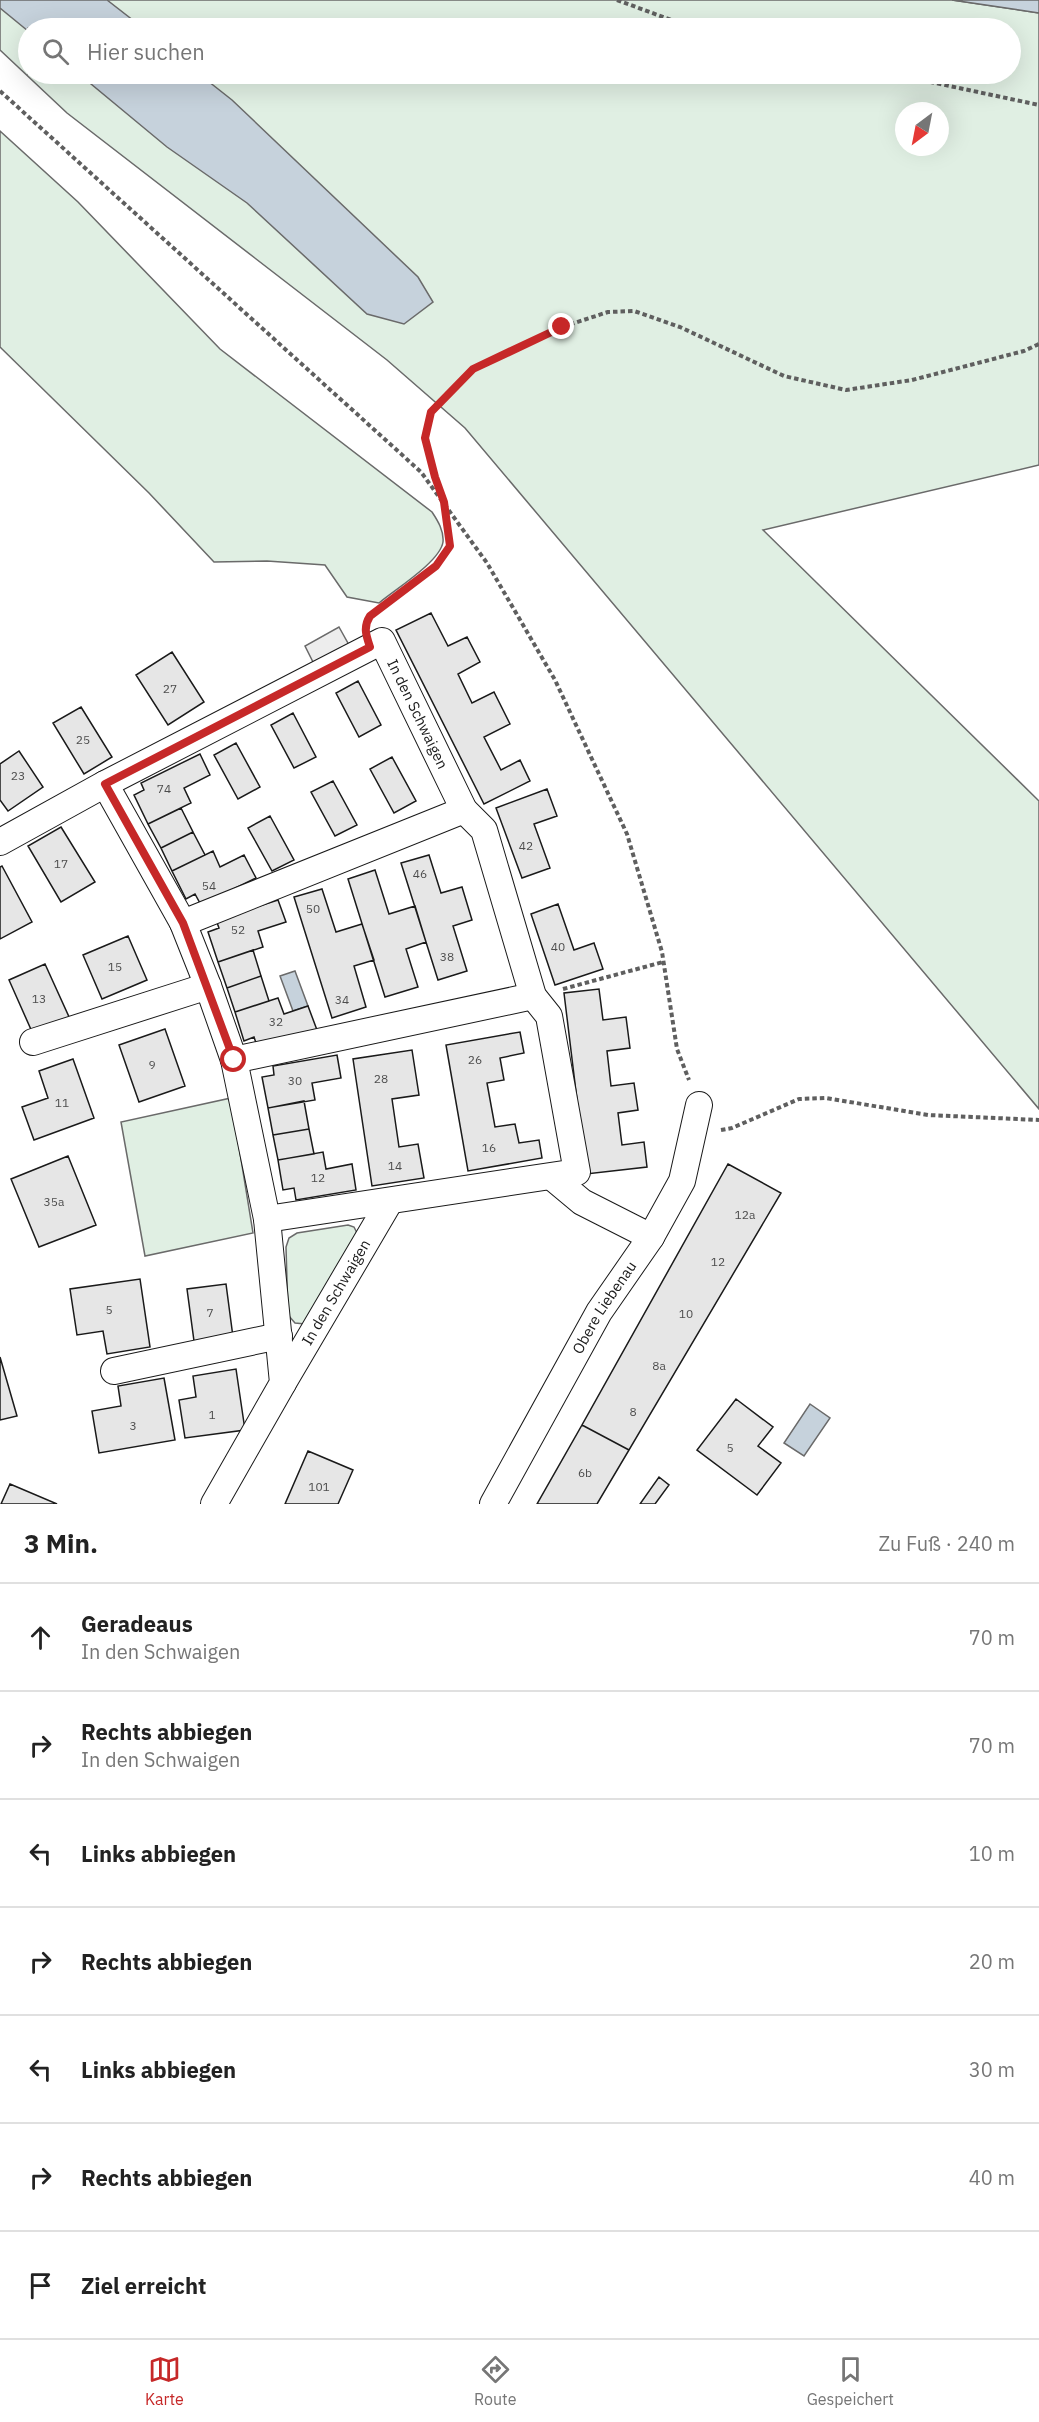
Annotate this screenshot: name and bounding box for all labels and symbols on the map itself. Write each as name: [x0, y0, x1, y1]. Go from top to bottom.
north arrow: [895, 102, 949, 156]
route end: [548, 313, 574, 339]
street label: In den Schwaigen: [383, 656, 453, 772]
house number: 27: [163, 681, 177, 696]
house number: 25: [76, 732, 90, 747]
house number: 23: [11, 768, 25, 783]
house number: 74: [157, 781, 171, 796]
house number: 42: [519, 838, 533, 853]
house number: 17: [54, 856, 68, 871]
house number: 46: [413, 866, 427, 881]
house number: 54: [202, 878, 216, 893]
house number: 50: [306, 901, 320, 916]
house number: 52: [231, 922, 245, 937]
house number: 40: [551, 939, 565, 954]
house number: 38: [440, 949, 454, 964]
house number: 15: [108, 959, 122, 974]
house number: 13: [32, 991, 46, 1006]
house number: 34: [335, 992, 349, 1007]
house number: 32: [269, 1014, 283, 1029]
route start: [220, 1046, 246, 1072]
house number: 26: [468, 1052, 482, 1067]
house number: 9: [148, 1057, 156, 1072]
house number: 28: [374, 1071, 388, 1086]
house number: 30: [288, 1073, 302, 1088]
house number: 11: [55, 1095, 69, 1110]
house number: 16: [482, 1140, 496, 1155]
house number: 14: [388, 1158, 402, 1173]
house number: 12: [311, 1170, 325, 1185]
house number: 35a: [44, 1194, 65, 1209]
house number: 12a: [735, 1207, 756, 1222]
street label: In den Schwaigen: [297, 1236, 374, 1349]
house number: 12: [711, 1254, 725, 1269]
street label: Obere Liebenau: [568, 1257, 641, 1357]
house number: 5: [105, 1302, 113, 1317]
house number: 7: [206, 1305, 214, 1320]
house number: 10: [679, 1306, 693, 1321]
house number: 8a: [652, 1358, 666, 1373]
house number: 8: [629, 1404, 637, 1419]
house number: 1: [208, 1407, 216, 1422]
house number: 3: [129, 1418, 137, 1433]
house number: 5: [726, 1440, 734, 1455]
house number: 6b: [578, 1465, 592, 1480]
house number: 101: [308, 1479, 330, 1494]

